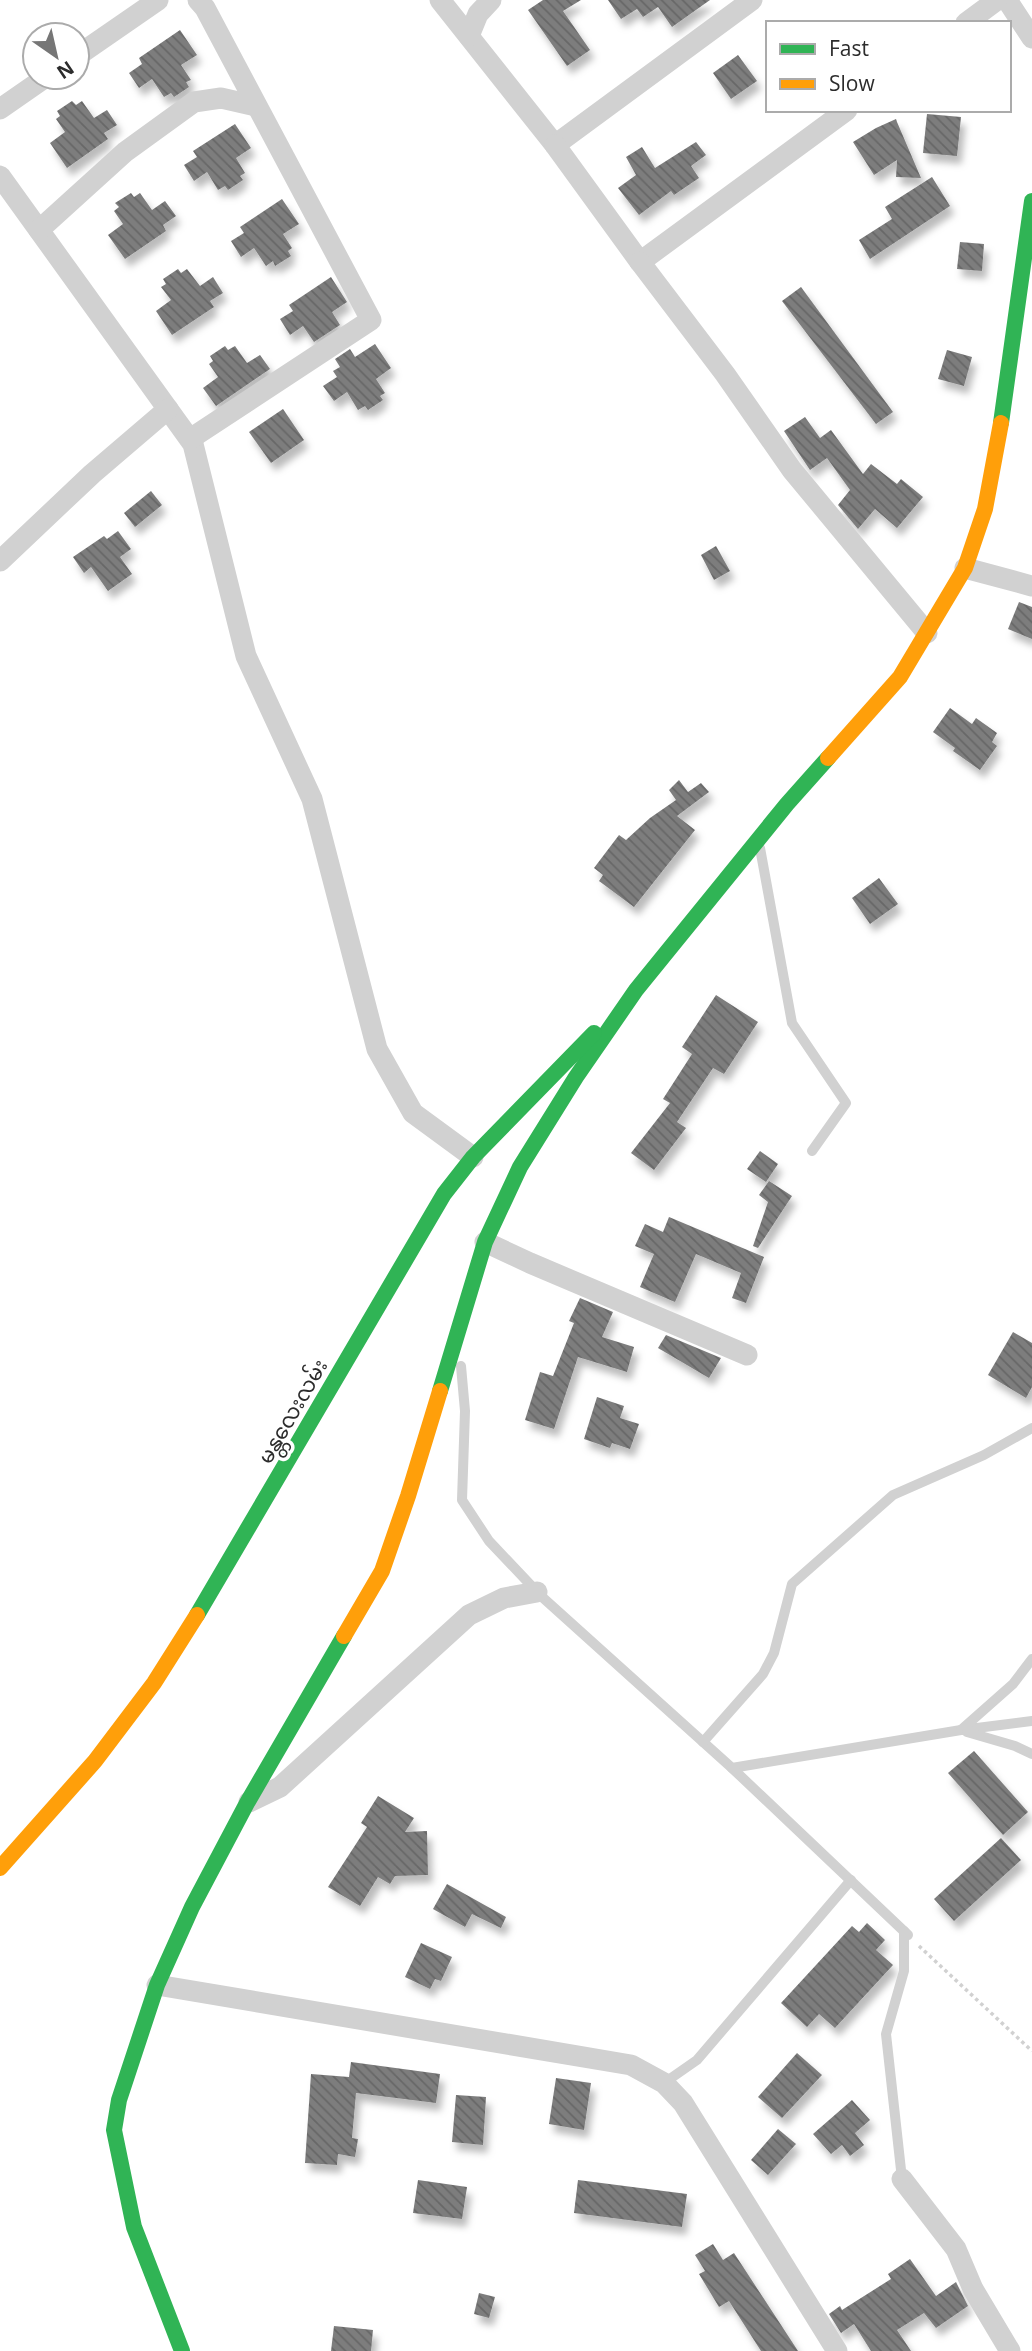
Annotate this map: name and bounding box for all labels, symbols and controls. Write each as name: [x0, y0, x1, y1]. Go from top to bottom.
north arrow: [21, 21, 91, 91]
legend: [766, 21, 1011, 112]
text: Fast: [829, 34, 869, 62]
text: N: [52, 55, 79, 85]
text: Slow: [829, 69, 875, 97]
street label: မန္တလေးလမ်း: [250, 1353, 337, 1470]

